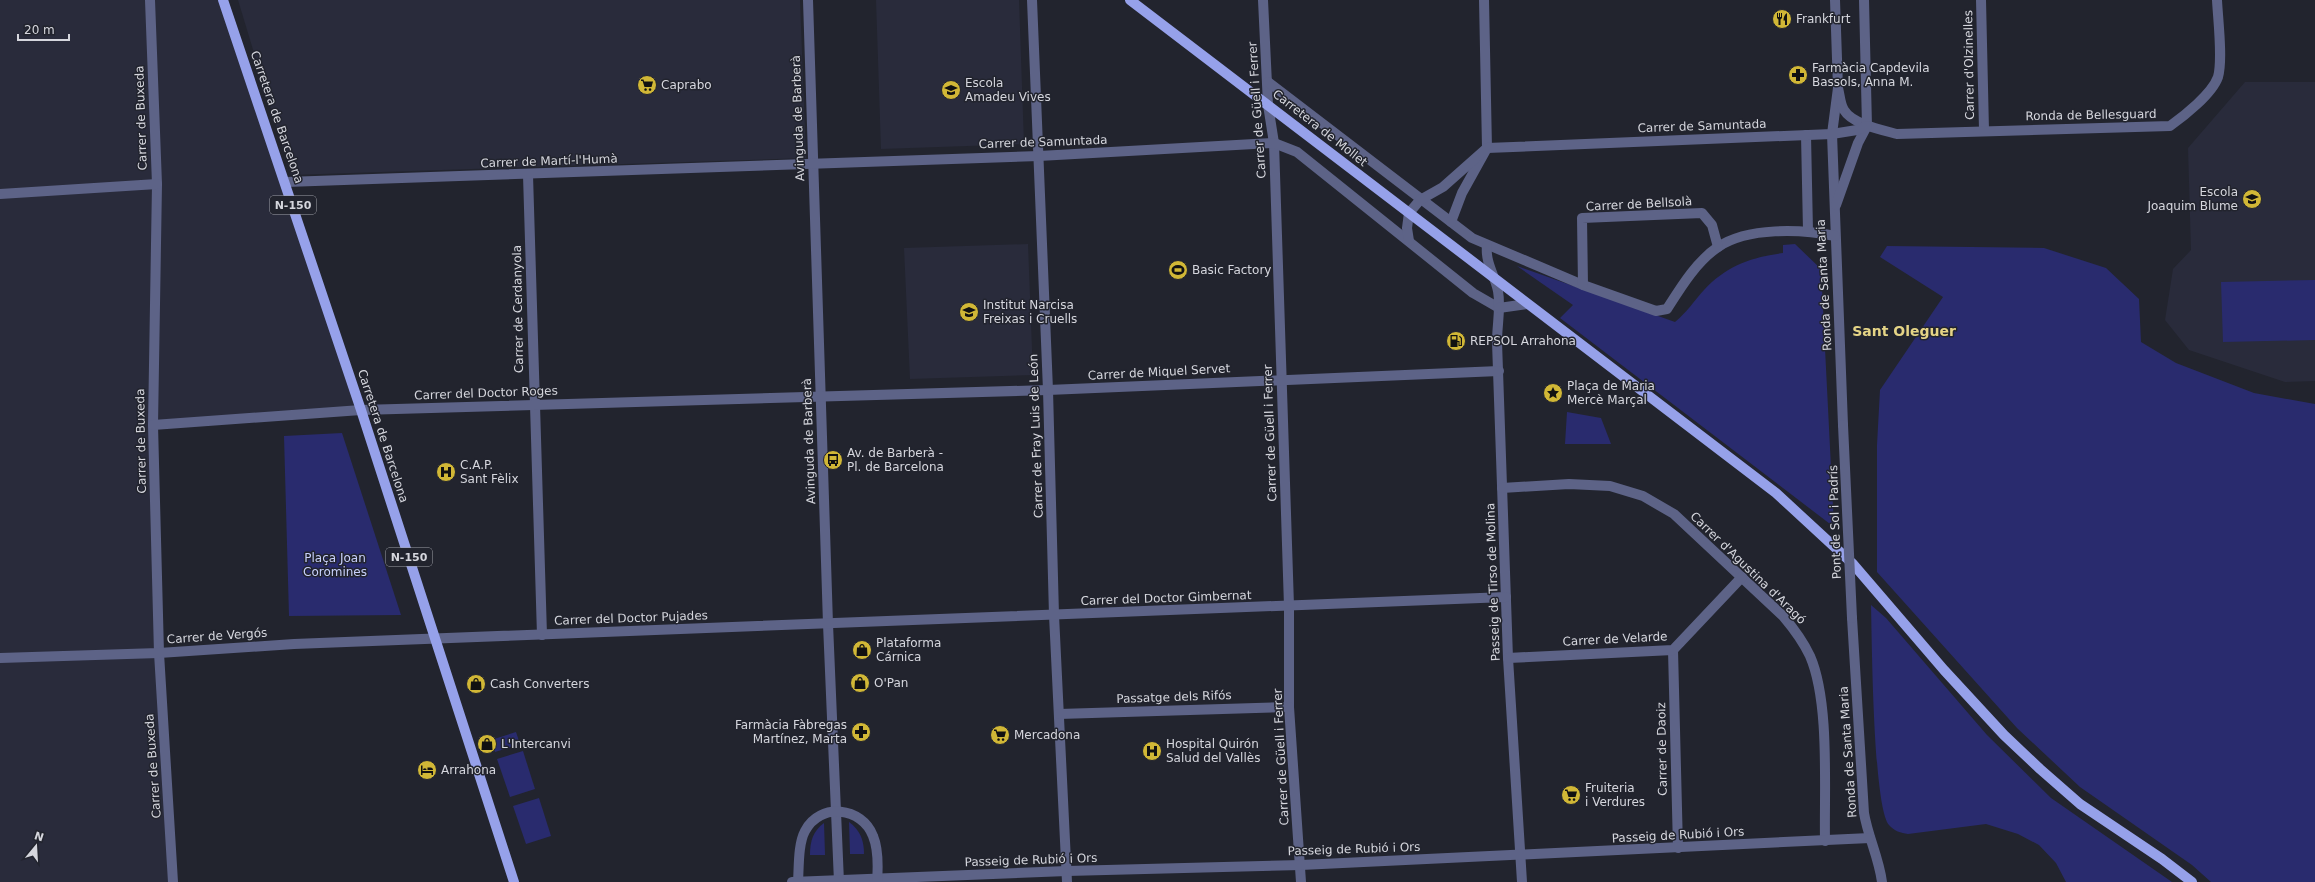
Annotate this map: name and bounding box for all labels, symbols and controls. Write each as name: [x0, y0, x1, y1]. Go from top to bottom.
restaurant icon: Frankfurt: [1771, 8, 1793, 30]
street label: Carrer d'Olzinelles: [1961, 10, 1977, 120]
place label: Frankfurt: [1796, 12, 1851, 26]
scale bar: [18, 16, 69, 42]
text: 20 m: [24, 23, 55, 37]
street label: Carrer de Güell i Ferrer: [1245, 41, 1269, 179]
street label: Carretera de Barcelona: [248, 49, 306, 185]
street label: Avinguda de Barberà: [789, 55, 807, 181]
place label: Farmàcia Capdevila Bassols, Anna M.: [1812, 61, 1930, 89]
pharmacy icon: Farmàcia Capdevila Bassols, Anna M.: [1787, 64, 1809, 86]
street label: Carrer de Buxeda: [132, 65, 150, 171]
supermarket icon: Caprabo: [636, 74, 658, 96]
place label: Escola Amadeu Vives: [965, 76, 1051, 104]
place label: Caprabo: [661, 78, 712, 92]
school or university icon: Escola Amadeu Vives: [940, 79, 962, 101]
street label: Carretera de Mollet: [1270, 87, 1370, 169]
street label: Ronda de Bellesguard: [2025, 107, 2157, 123]
street label: Carrer de Samuntada: [1637, 117, 1767, 135]
street label: Carrer de Samuntada: [978, 133, 1108, 151]
street label: Carrer de Martí-l'Humà: [480, 152, 618, 170]
place label: Escola Joaquim Blume: [2146, 185, 2238, 213]
school or university icon: Escola Joaquim Blume: [2241, 188, 2263, 210]
street label: Carrer de Bellsolà: [1585, 194, 1693, 214]
road number: N-150: [270, 196, 316, 214]
street label: Ronda de Santa Maria: [1814, 219, 1834, 351]
street label: Carrer de Cerdanyola: [510, 245, 526, 373]
sports icon: Basic Factory: [1167, 259, 1189, 281]
place label: Basic Factory: [1192, 263, 1271, 277]
place label: Institut Narcisa Freixas i Cruells: [983, 298, 1077, 326]
school or university icon: Institut Narcisa Freixas i Cruells: [958, 301, 980, 323]
district label: Sant Oleguer: [1852, 323, 1956, 339]
fuel station icon: REPSOL Arrahona: [1445, 330, 1467, 352]
place label: REPSOL Arrahona: [1470, 334, 1576, 348]
street label: Carrer de Fray Luis de León: [1026, 354, 1046, 518]
street label: Carrer de Miquel Servet: [1087, 361, 1231, 383]
street label: Carrer de Güell i Ferrer: [1261, 364, 1279, 502]
street label: Carretera de Barcelona: [355, 368, 411, 504]
street label: Avinguda de Barberà: [800, 378, 818, 504]
place label: Plaça de Maria Mercè Marçal: [1567, 379, 1655, 407]
place icon: Plaça de Maria Mercè Marçal: [1542, 382, 1564, 404]
street label: Carrer del Doctor Roges: [414, 383, 558, 403]
street label: Carrer de Buxeda: [133, 388, 149, 494]
place label: Av. de Barberà - Pl. de Barcelona: [847, 446, 944, 474]
bus stop icon: Av. de Barberà - Pl. de Barcelona: [822, 449, 844, 471]
place label: C.A.P. Sant Fèlix: [460, 458, 519, 486]
hospital icon: C.A.P. Sant Fèlix: [435, 461, 457, 483]
street label: Pont de Sol i Padrís: [1826, 465, 1844, 579]
street label: Passeig de Tirso de Molina: [1483, 503, 1503, 661]
street label: Carrer d'Agustina d'Aragó: [1687, 509, 1809, 627]
road number: N-150: [386, 548, 432, 566]
park label: Plaça Joan Coromines: [303, 551, 367, 579]
street label: Carrer del Doctor Gimbernat: [1080, 588, 1252, 608]
street label: Carrer del Doctor Pujades: [554, 608, 708, 628]
street label: Carrer de Vergós: [166, 626, 268, 646]
street label: Carrer de Velarde: [1562, 629, 1668, 649]
place label: Plataforma Cárnica: [876, 636, 941, 664]
shop icon: Plataforma Cárnica: [851, 639, 873, 661]
shop icon: O'Pan: [849, 672, 871, 694]
shop icon: Cash Converters: [465, 673, 487, 695]
place label: O'Pan: [874, 676, 908, 690]
place label: Cash Converters: [490, 677, 589, 691]
street label: Ronda de Santa Maria: [1836, 686, 1860, 818]
street label: Passatge dels Rifós: [1116, 688, 1232, 706]
street label: Carrer de Güell i Ferrer: [1270, 688, 1292, 826]
street label: Carrer de Daoiz: [1654, 702, 1670, 796]
street label: Carrer de Buxeda: [142, 713, 164, 819]
place label: Farmàcia Fàbregas Martínez, Marta: [735, 718, 847, 746]
pharmacy icon: Farmàcia Fàbregas Martínez, Marta: [850, 721, 872, 743]
supermarket icon: Mercadona: [989, 724, 1011, 746]
place label: Mercadona: [1014, 728, 1080, 742]
shop icon: L'Intercanvi: [476, 733, 498, 755]
place label: L'Intercanvi: [501, 737, 571, 751]
place label: Hospital Quirón Salud del Vallès: [1166, 737, 1260, 765]
hospital icon: Hospital Quirón Salud del Vallès: [1141, 740, 1163, 762]
hotel icon: Arrahona: [416, 759, 438, 781]
place label: Arrahona: [441, 763, 496, 777]
place label: Fruiteria i Verdures: [1585, 781, 1645, 809]
supermarket icon: Fruiteria i Verdures: [1560, 784, 1582, 806]
street label: Passeig de Rubió i Ors: [1611, 825, 1745, 845]
north arrow: [16, 826, 56, 866]
text: N: [33, 829, 45, 845]
street label: Passeig de Rubió i Ors: [1287, 840, 1421, 858]
street label: Passeig de Rubió i Ors: [964, 851, 1098, 869]

